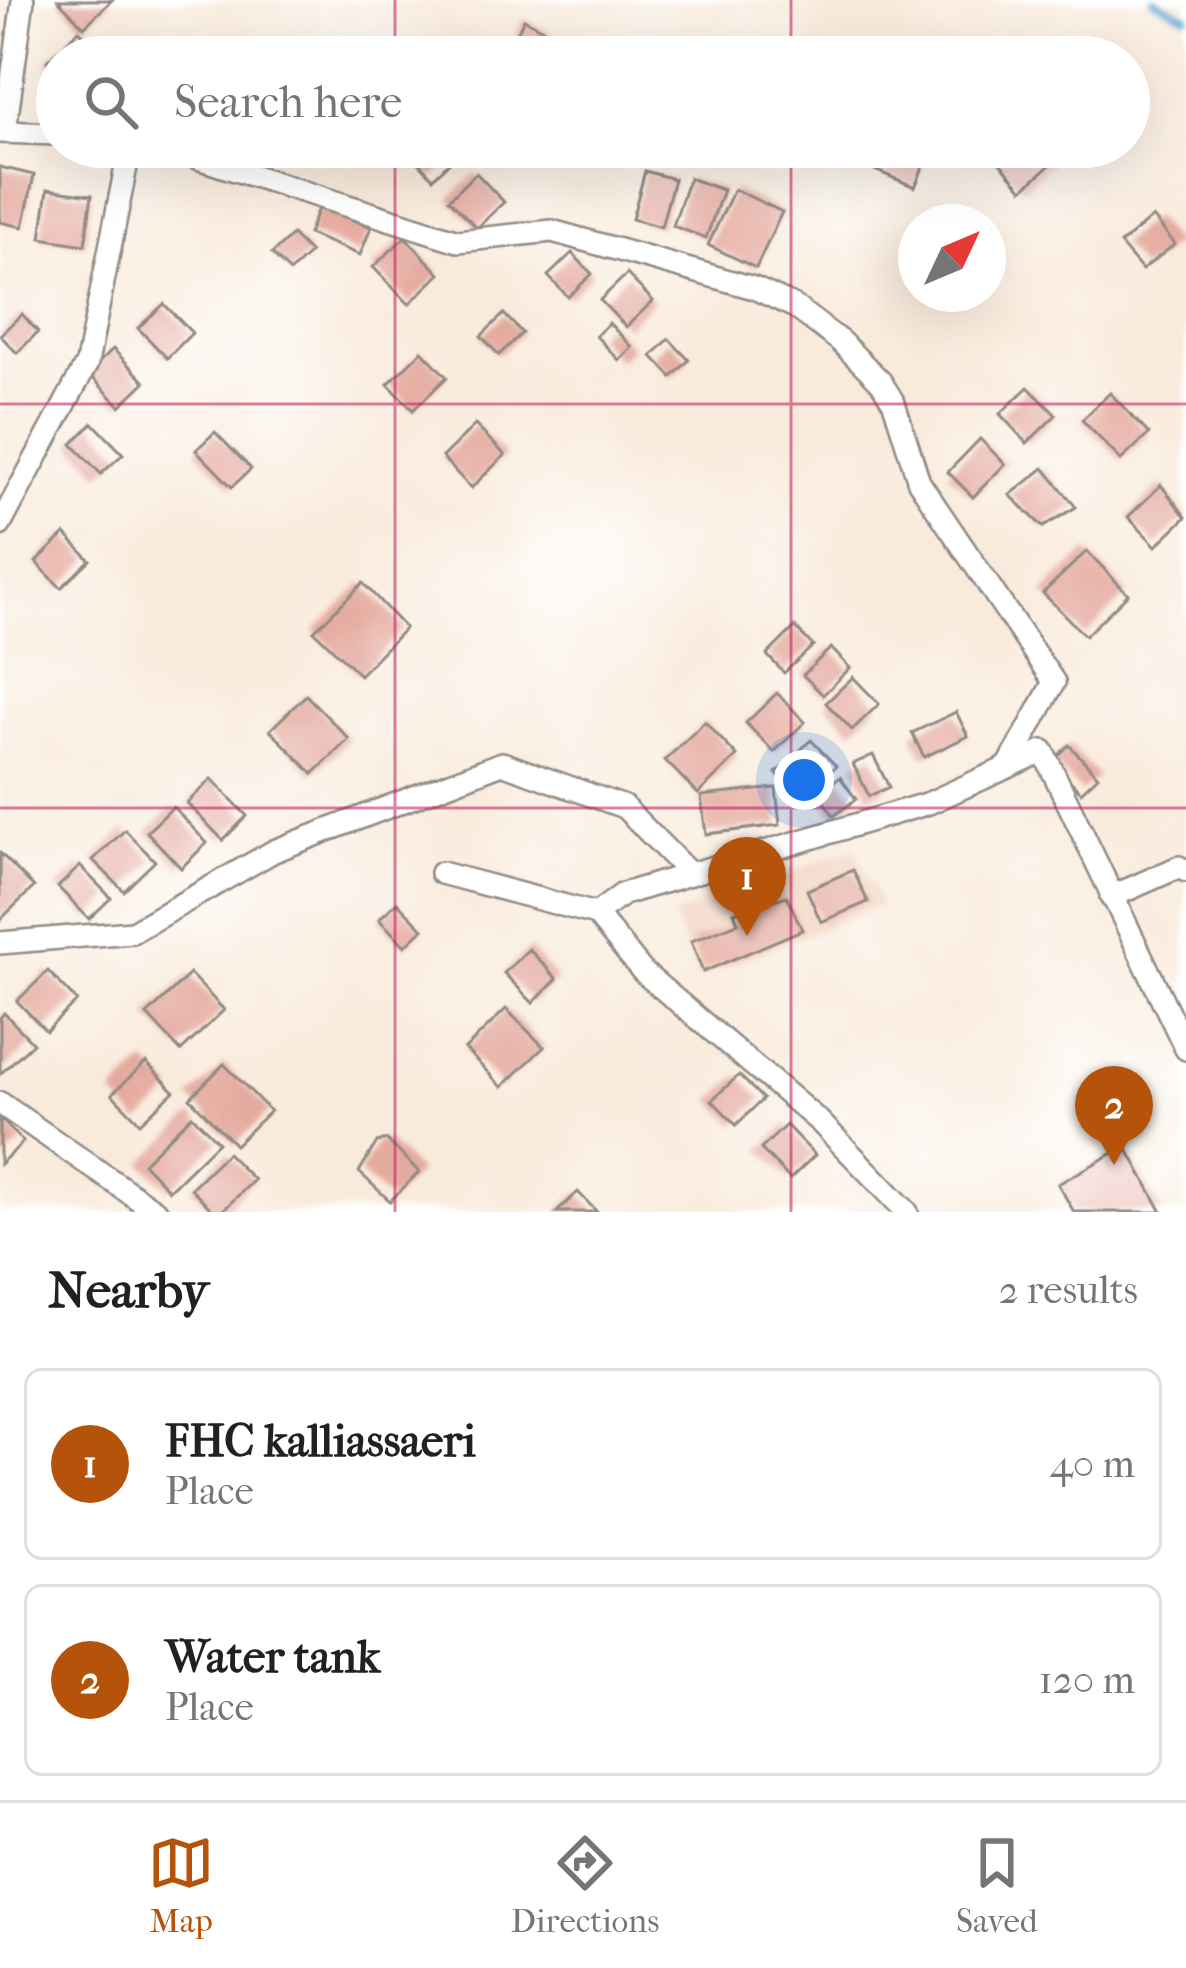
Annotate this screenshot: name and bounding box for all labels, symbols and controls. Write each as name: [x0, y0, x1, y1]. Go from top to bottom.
search box: [36, 36, 1150, 168]
icon: search: [78, 69, 144, 135]
text: Search here: [174, 76, 402, 129]
north arrow: [898, 204, 1006, 312]
your location: [774, 750, 834, 810]
pin: 1: [708, 837, 786, 936]
pin: 2: [1075, 1066, 1153, 1165]
text: Nearby: [48, 1260, 209, 1320]
text: 2 results: [999, 1267, 1138, 1313]
text: FHC kalliassaeri: [165, 1415, 476, 1468]
text: 1: [83, 1441, 97, 1487]
text: 40 m: [1050, 1441, 1135, 1487]
text: Place: [165, 1468, 254, 1514]
text: Water tank: [165, 1631, 380, 1684]
text: 2: [80, 1657, 100, 1703]
text: 120 m: [1039, 1657, 1135, 1703]
text: Place: [165, 1684, 254, 1730]
tab: Map: [148, 1830, 214, 1941]
tab: Directions: [511, 1830, 659, 1941]
tab: Saved: [956, 1830, 1038, 1941]

